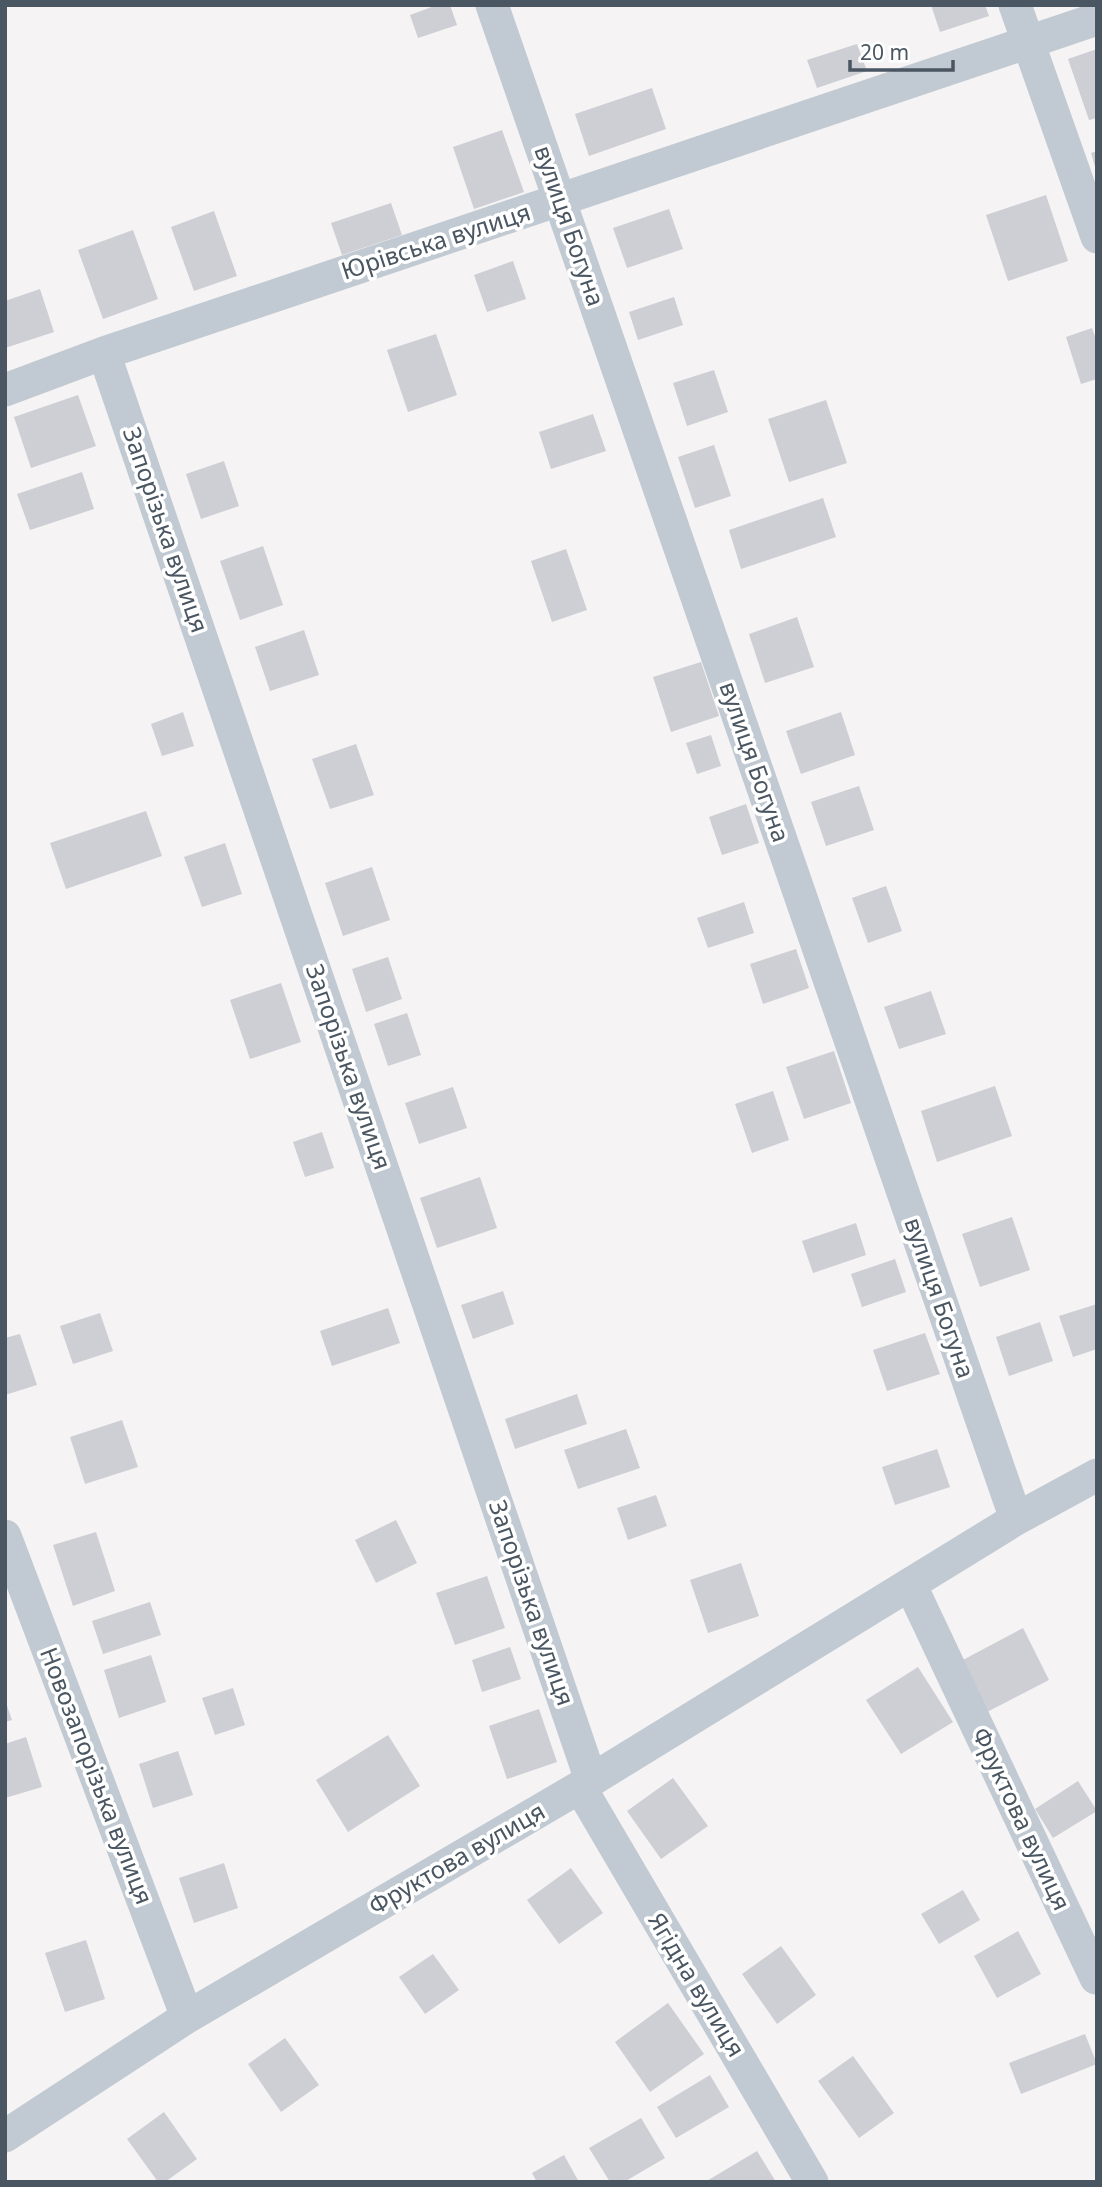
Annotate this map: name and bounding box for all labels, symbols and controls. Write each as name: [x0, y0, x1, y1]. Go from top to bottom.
scale bar: [850, 28, 953, 72]
text: 20 m: [860, 38, 909, 66]
street label: вулиця Богуна: [527, 141, 613, 310]
street label: Юрівська вулиця: [337, 194, 534, 287]
street label: Запорізька вулиця: [116, 422, 217, 637]
street label: вулиця Богуна: [712, 677, 798, 846]
street label: Запорізька вулиця: [299, 959, 400, 1174]
street label: вулиця Богуна: [897, 1213, 983, 1382]
street label: Запорізька вулиця: [482, 1495, 583, 1710]
street label: Новозапорізька вулиця: [33, 1642, 162, 1909]
street label: Фруктова вулиця: [965, 1721, 1079, 1915]
street label: Фруктова вулиця: [362, 1794, 550, 1922]
street label: Ягідна вулиця: [641, 1906, 753, 2062]

